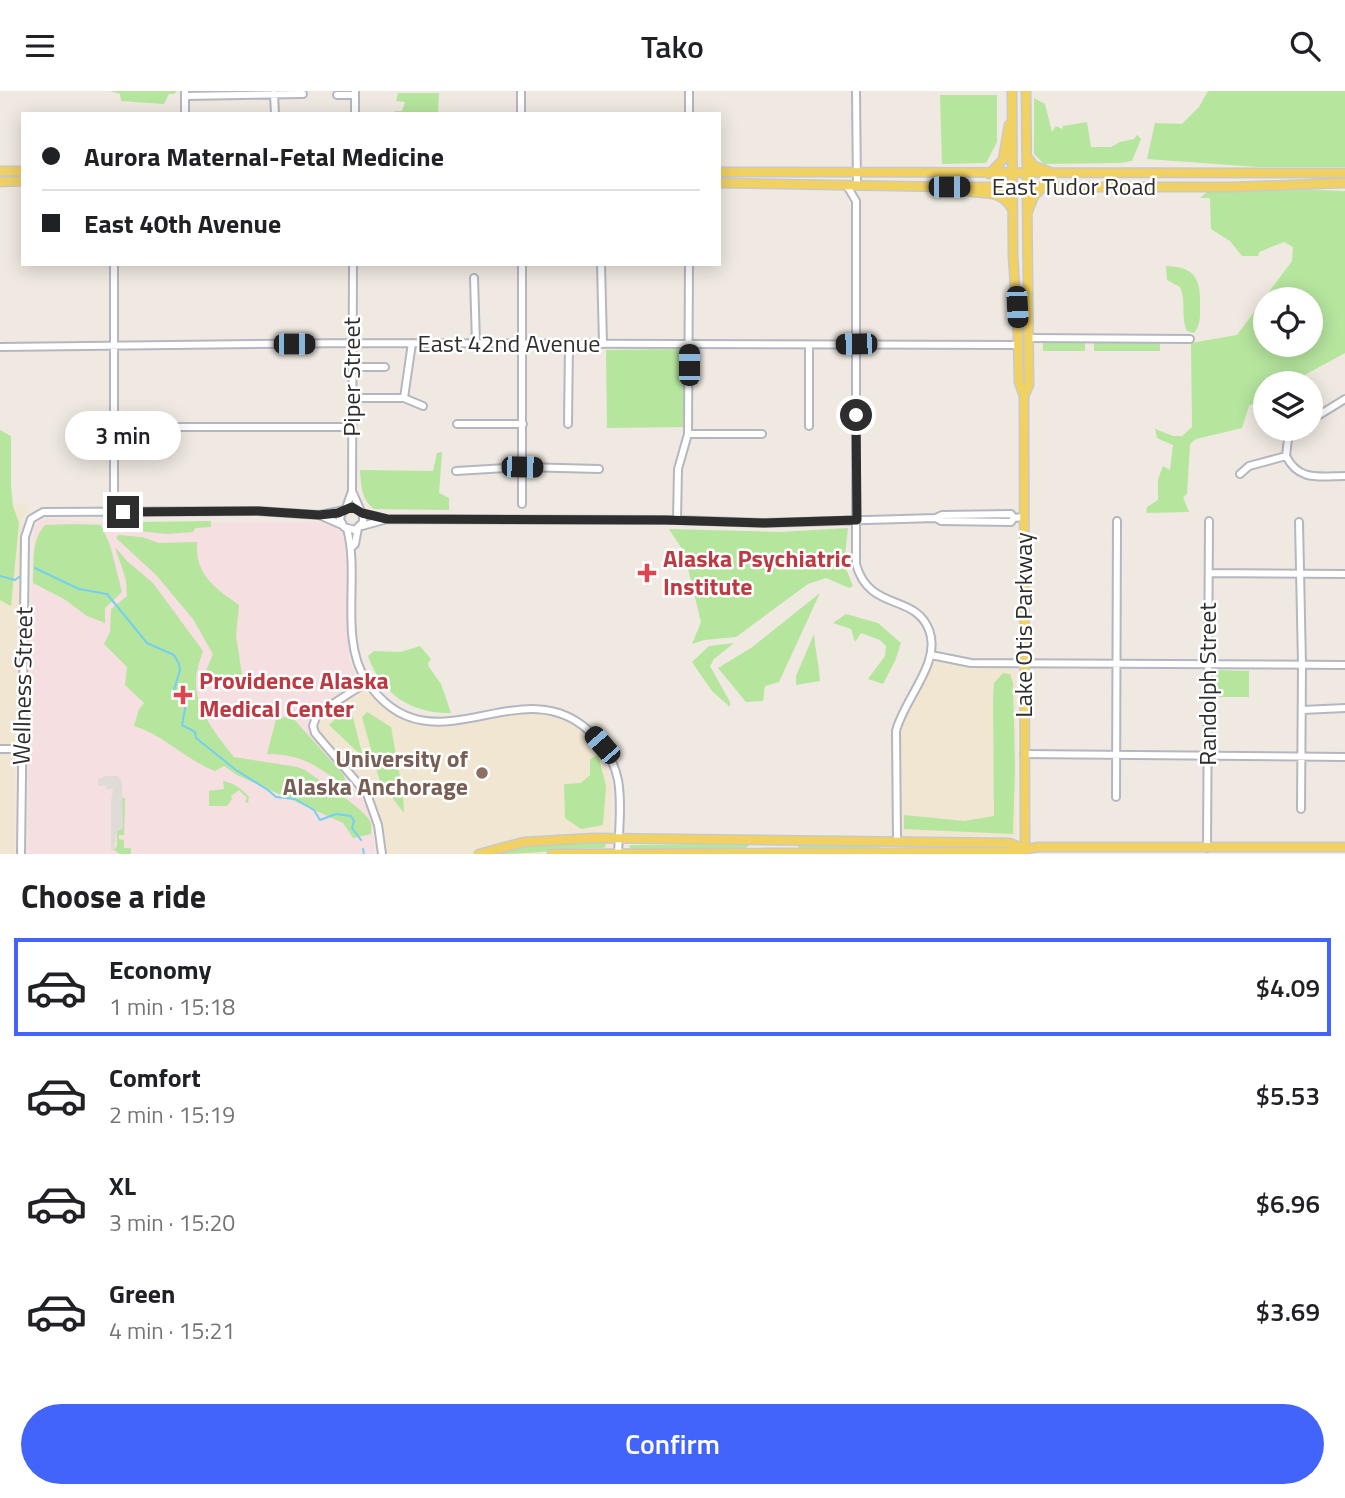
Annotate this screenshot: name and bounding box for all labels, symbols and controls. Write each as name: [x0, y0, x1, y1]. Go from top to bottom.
text: Tako: [641, 22, 704, 70]
icon: menu: [21, 27, 59, 65]
icon: search: [1286, 27, 1324, 65]
text: Aurora Maternal-Fetal Medicine: [84, 137, 444, 176]
street label: East Tudor Road: [992, 168, 1156, 204]
car: [929, 177, 971, 198]
text: East 40th Avenue: [84, 204, 281, 243]
car: [1006, 285, 1029, 329]
map controls: [1253, 287, 1323, 441]
button: locate: [1253, 287, 1323, 357]
street label: Piper Street: [333, 317, 369, 437]
street label: East 42nd Avenue: [418, 325, 600, 361]
car: [835, 333, 878, 355]
car: [274, 334, 316, 355]
car: [679, 344, 700, 386]
button: layers: [1253, 371, 1323, 441]
route start: [840, 399, 872, 431]
callout: 3 min: [65, 411, 181, 459]
text: 3 min: [95, 418, 151, 453]
car: [501, 456, 544, 478]
route end: [107, 496, 139, 528]
street label: Lake Otis Parkway: [1005, 532, 1041, 718]
place label: Alaska Psychiatric Institute: [663, 540, 852, 604]
marker: Alaska Psychiatric Institute: [637, 563, 657, 583]
street label: Randolph Street: [1189, 602, 1225, 766]
street label: Wellness Street: [3, 606, 41, 766]
place label: Providence Alaska Medical Center: [199, 662, 389, 726]
marker: Providence Alaska Medical Center: [173, 685, 193, 705]
car: [581, 722, 624, 768]
place label: University of Alaska Anchorage: [283, 740, 468, 804]
marker: University of Alaska Anchorage: [474, 765, 490, 781]
text: Choose a ride: [21, 872, 206, 920]
text: Economy: [109, 950, 211, 989]
icon: car: [25, 956, 88, 1019]
text: $4.09: [1256, 968, 1320, 1007]
text: 1 min · 15:18: [109, 989, 235, 1024]
text: Comfort: [109, 1058, 201, 1097]
icon: car: [25, 1064, 88, 1127]
text: $5.53: [1256, 1076, 1320, 1115]
text: 2 min · 15:19: [109, 1097, 235, 1132]
text: XL: [109, 1166, 136, 1205]
icon: car: [25, 1172, 88, 1235]
text: $6.96: [1256, 1184, 1320, 1223]
text: 3 min · 15:20: [109, 1205, 235, 1240]
text: Green: [109, 1274, 175, 1313]
icon: car: [25, 1280, 88, 1343]
text: $3.69: [1256, 1292, 1320, 1331]
text: 4 min · 15:21: [109, 1313, 235, 1348]
button: Confirm: [21, 1404, 1324, 1484]

